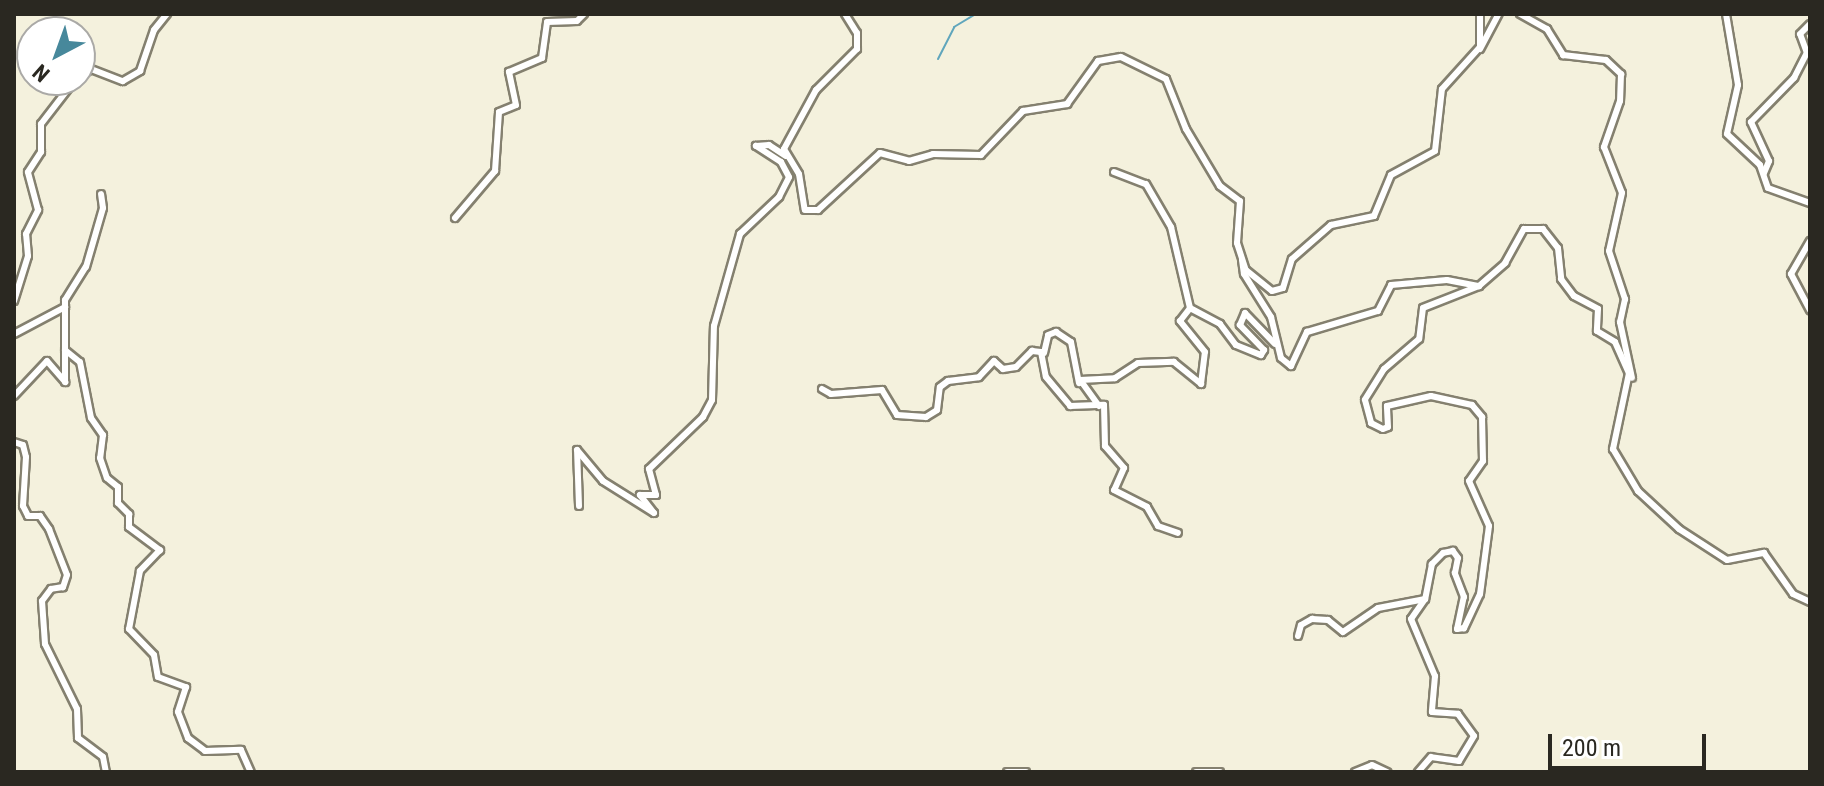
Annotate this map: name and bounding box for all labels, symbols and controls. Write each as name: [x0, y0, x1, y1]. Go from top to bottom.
north arrow: [16, 16, 96, 96]
text: N: [28, 59, 55, 87]
scale bar: [1552, 718, 1710, 768]
text: 200 m: [1562, 734, 1621, 762]

